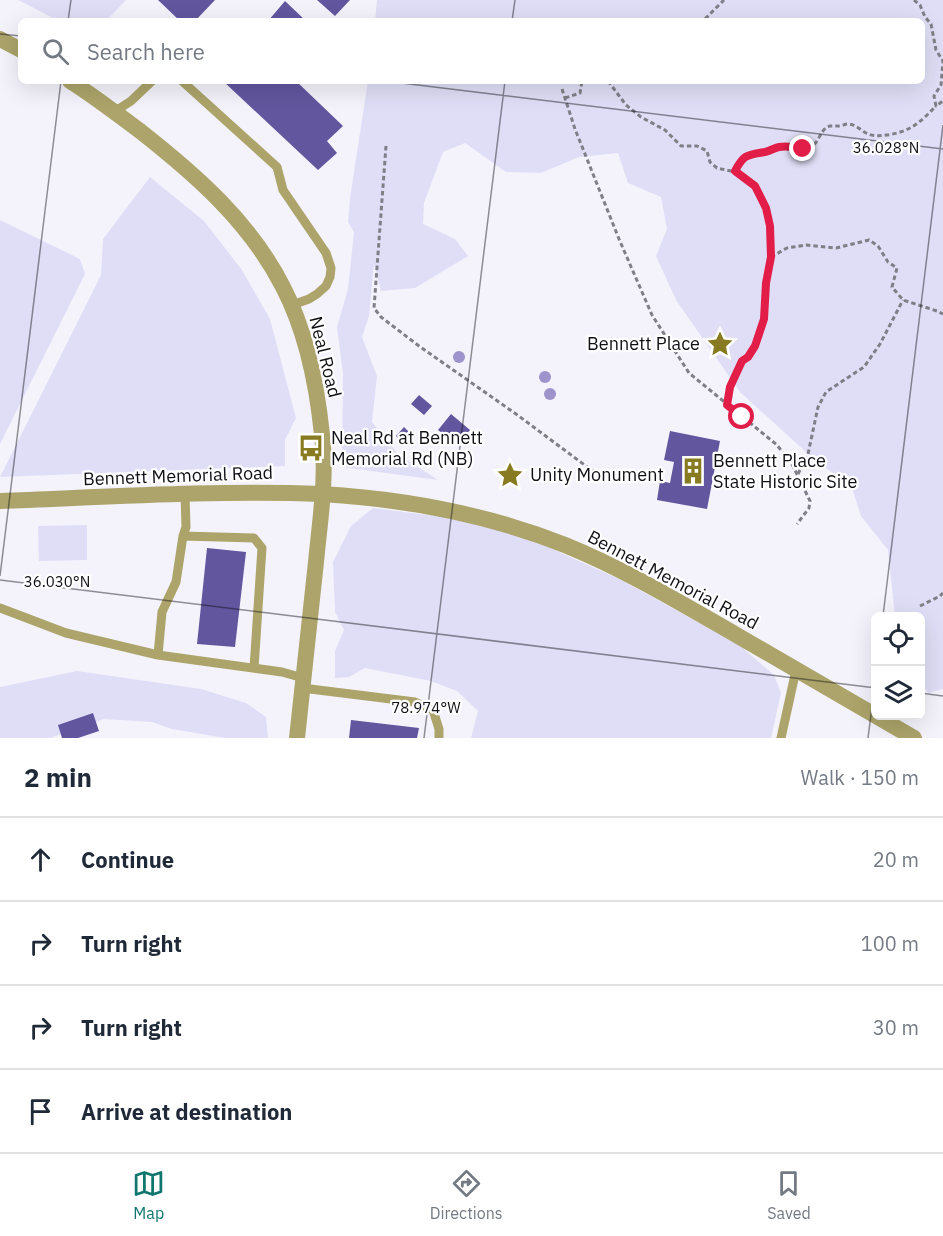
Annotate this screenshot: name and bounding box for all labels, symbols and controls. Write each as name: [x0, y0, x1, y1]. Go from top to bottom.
search box: [18, 18, 925, 84]
icon: search: [39, 35, 72, 68]
text: Search here: [87, 37, 205, 66]
route end: [789, 135, 815, 161]
text: 36.028°N: [853, 138, 919, 157]
street label: Neal Road: [304, 314, 347, 400]
place icon: Bennett Place: [705, 329, 735, 359]
place label: Bennett Place: [587, 332, 700, 355]
route start: [728, 403, 754, 429]
place label: Neal Rd at Bennett Memorial Rd (NB): [331, 426, 483, 470]
bus stop icon: Neal Rd at Bennett Memorial Rd (NB): [296, 433, 326, 463]
place label: Bennett Place State Historic Site: [713, 449, 858, 493]
building icon: Bennett Place State Historic Site: [678, 456, 708, 486]
place icon: Unity Monument: [495, 460, 525, 490]
street label: Bennett Memorial Road: [83, 461, 273, 490]
place label: Unity Monument: [530, 463, 664, 486]
street label: Bennett Memorial Road: [584, 525, 763, 634]
text: 36.030°N: [24, 572, 90, 591]
map controls: [871, 612, 925, 720]
button: locate: [871, 612, 925, 666]
button: layers: [871, 666, 925, 720]
text: 78.974°W: [391, 698, 461, 717]
text: 2 min: [24, 760, 92, 794]
text: Walk · 150 m: [801, 764, 919, 791]
icon: ahead: [24, 843, 57, 876]
text: Continue: [81, 845, 174, 874]
text: 20 m: [873, 846, 919, 873]
icon: right: [24, 927, 57, 960]
text: Turn right: [81, 929, 182, 958]
text: 100 m: [861, 930, 919, 957]
icon: right: [24, 1011, 57, 1044]
text: Turn right: [81, 1013, 182, 1042]
text: 30 m: [873, 1014, 919, 1041]
icon: arrive: [24, 1095, 57, 1128]
text: Arrive at destination: [81, 1097, 292, 1126]
tab: Map: [132, 1167, 165, 1223]
tab: Directions: [430, 1167, 503, 1223]
tab: Saved: [767, 1167, 811, 1223]

